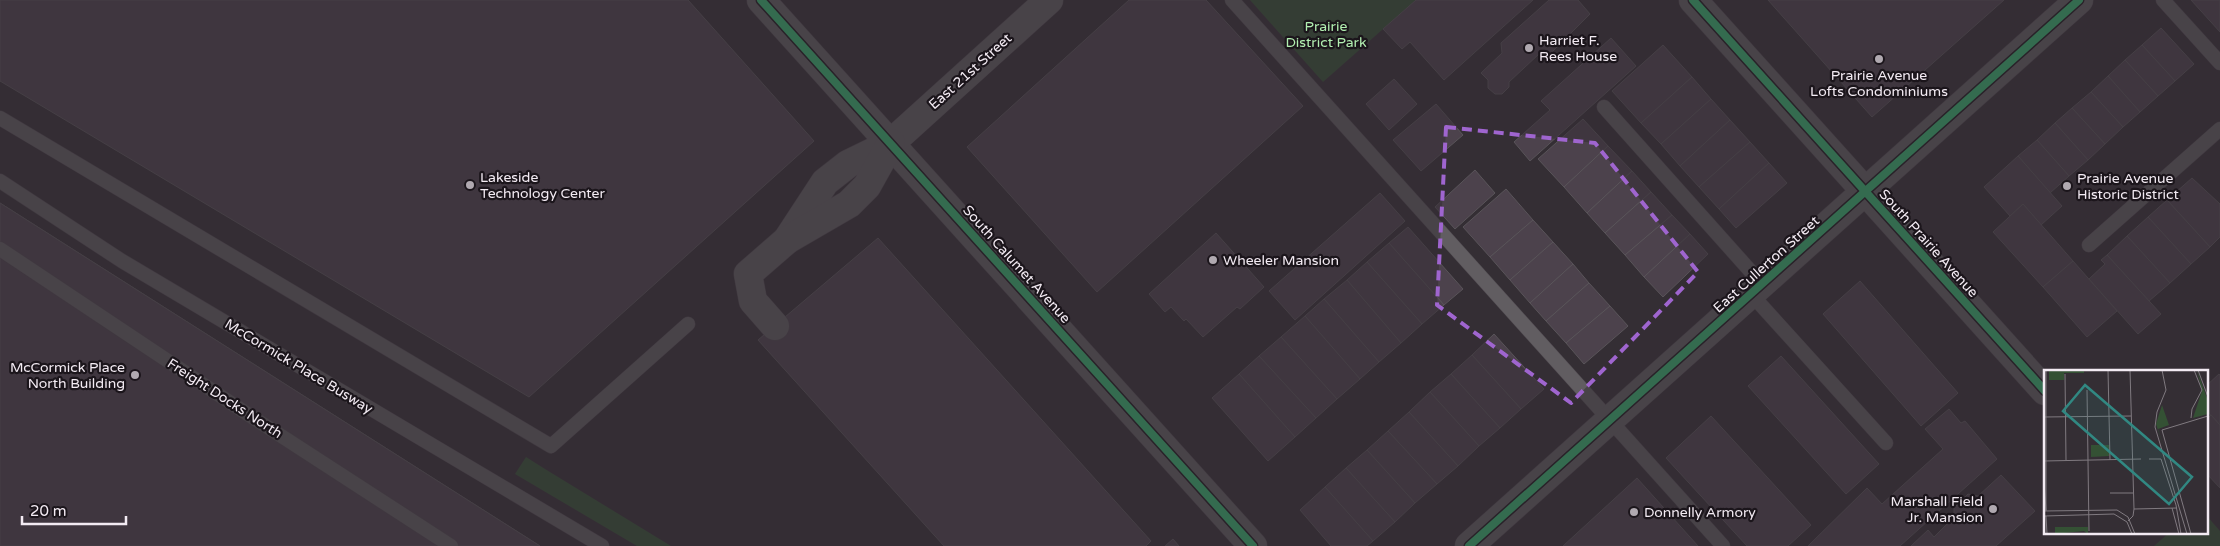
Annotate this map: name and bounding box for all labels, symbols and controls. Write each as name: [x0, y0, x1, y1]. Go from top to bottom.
park label: Prairie District Park: [1285, 18, 1367, 51]
street label: East 21st Street: [925, 29, 1016, 113]
place label: Harriet F. Rees House: [1539, 32, 1617, 65]
marker: Harriet F. Rees House: [1523, 42, 1535, 54]
marker: Prairie Avenue Lofts Condominiums: [1873, 53, 1885, 65]
place label: Prairie Avenue Lofts Condominiums: [1810, 67, 1948, 100]
place label: Lakeside Technology Center: [480, 169, 606, 202]
place label: Prairie Avenue Historic District: [2077, 170, 2179, 203]
marker: Lakeside Technology Center: [464, 179, 476, 191]
marker: Prairie Avenue Historic District: [2061, 180, 2073, 192]
street label: South Prairie Avenue: [1876, 186, 1982, 301]
street label: South Calumet Avenue: [959, 202, 1074, 327]
street label: East Cullerton Street: [1710, 212, 1823, 316]
place label: Wheeler Mansion: [1223, 252, 1339, 269]
marker: Wheeler Mansion: [1207, 254, 1219, 266]
street label: McCormick Place Busway: [222, 315, 376, 418]
street label: Freight Docks North: [164, 355, 285, 442]
place label: McCormick Place North Building: [10, 359, 125, 392]
marker: McCormick Place North Building: [129, 369, 141, 381]
inset map: [2044, 370, 2208, 534]
place label: Marshall Field Jr. Mansion: [1890, 493, 1983, 526]
scale bar: [22, 494, 126, 526]
text: 20 m: [30, 502, 67, 520]
marker: Marshall Field Jr. Mansion: [1987, 503, 1999, 515]
place label: Donnelly Armory: [1644, 504, 1756, 521]
marker: Donnelly Armory: [1628, 506, 1640, 518]

